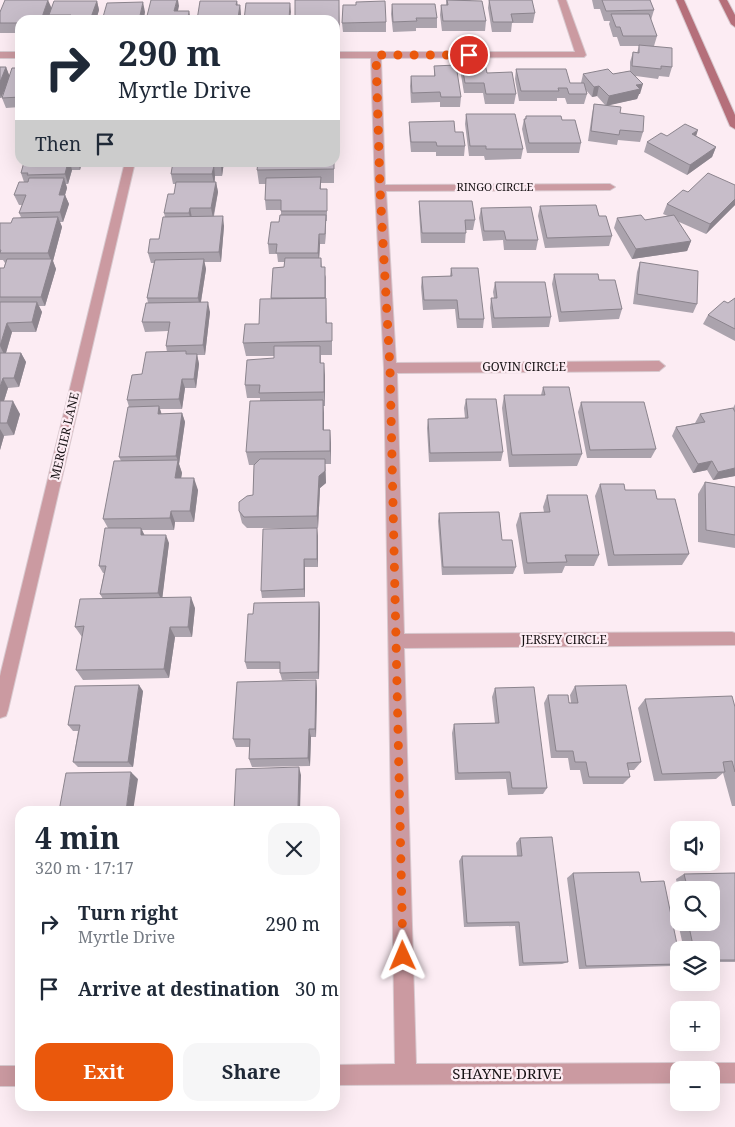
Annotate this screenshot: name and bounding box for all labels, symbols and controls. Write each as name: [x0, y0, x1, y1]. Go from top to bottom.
text: 290 m: [118, 29, 221, 76]
pin: [448, 34, 490, 76]
icon: right: [35, 35, 100, 100]
icon: arrive: [455, 41, 483, 69]
text: Myrtle Drive: [118, 74, 251, 104]
icon: arrive: [91, 130, 119, 158]
text: Then: [35, 131, 81, 157]
street label: RINGO CIRCLE: [457, 179, 534, 194]
street label: GOVIN CIRCLE: [482, 358, 566, 375]
street label: MERCIER LANE: [46, 391, 83, 481]
street label: JERSEY CIRCLE: [520, 631, 607, 648]
text: 4 min: [35, 817, 120, 858]
map controls: [670, 821, 720, 1111]
button: sound: [670, 821, 720, 871]
button: close: [268, 823, 320, 875]
text: 320 m · 17:17: [35, 857, 134, 879]
button: search: [670, 881, 720, 931]
text: Turn right: [78, 900, 178, 926]
icon: right: [35, 910, 63, 938]
text: 290 m: [265, 911, 320, 937]
text: Myrtle Drive: [78, 926, 175, 948]
position arrow: [376, 929, 428, 981]
button: layers: [670, 941, 720, 991]
icon: arrive: [35, 975, 63, 1003]
text: Arrive at destination: [78, 976, 280, 1002]
text: 30 m: [295, 976, 339, 1002]
button: +: [670, 1001, 720, 1051]
button: Exit: [35, 1043, 173, 1101]
button: Share: [183, 1043, 320, 1101]
button: −: [670, 1061, 720, 1111]
street label: SHAYNE DRIVE: [452, 1063, 562, 1083]

